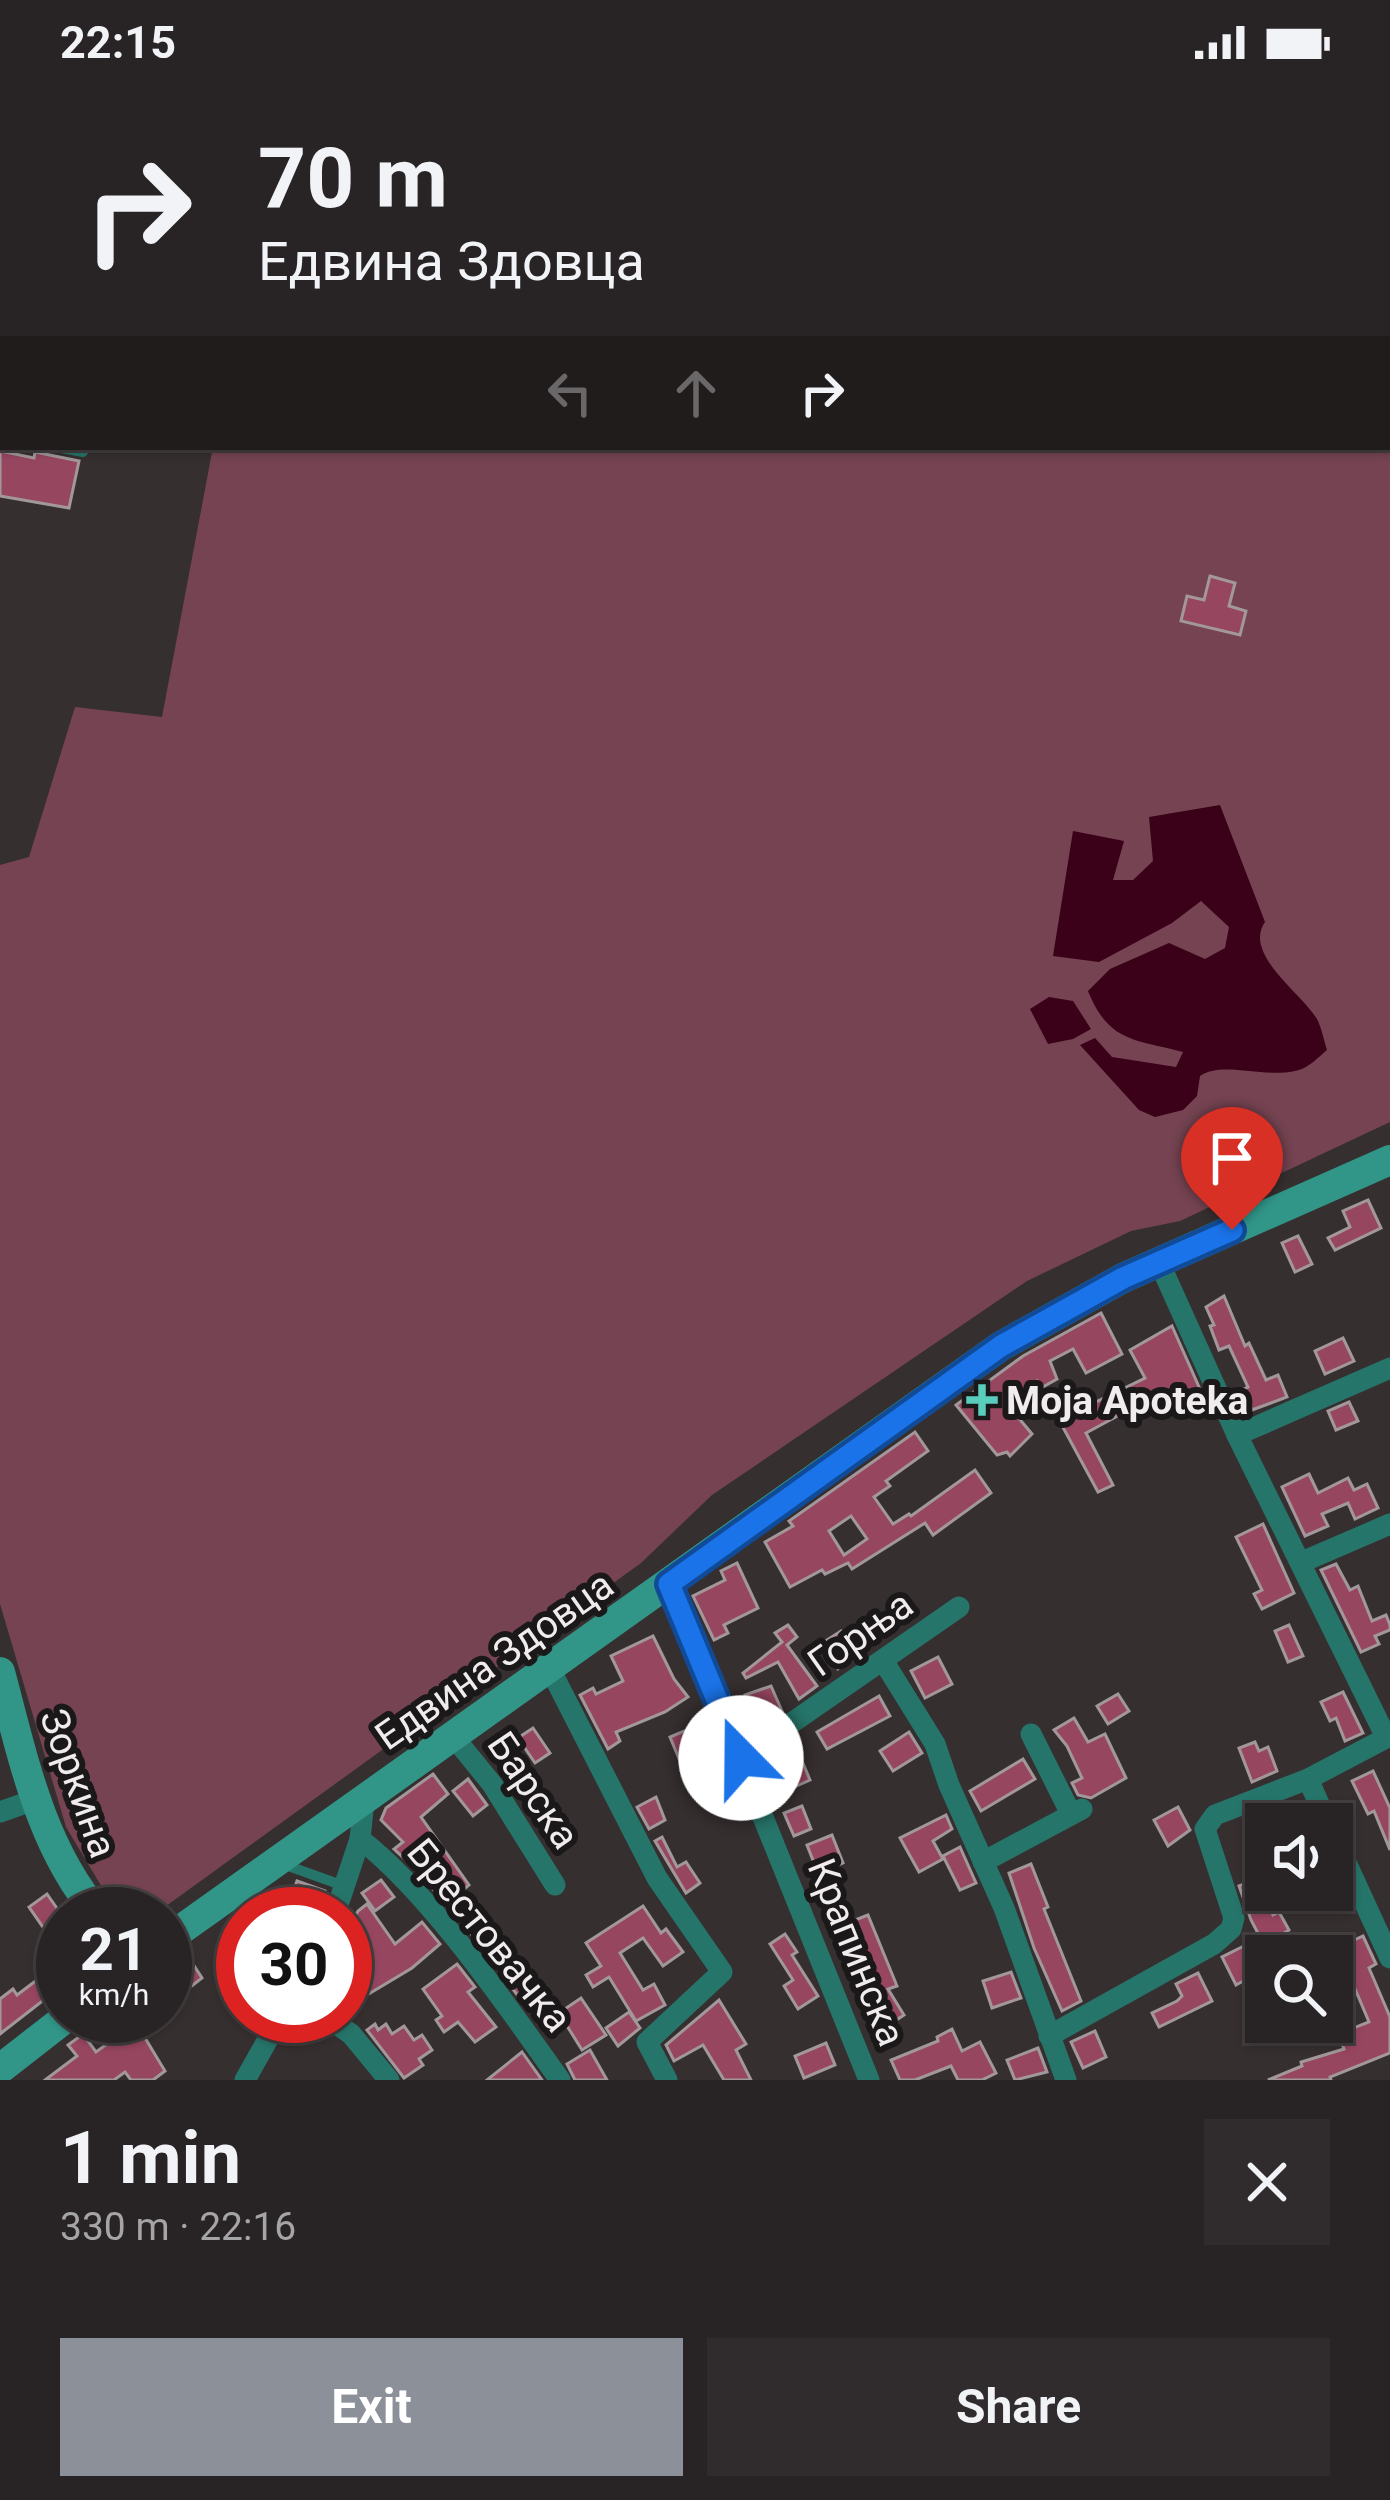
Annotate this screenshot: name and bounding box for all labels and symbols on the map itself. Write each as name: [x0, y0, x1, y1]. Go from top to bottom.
pin: [1181, 1107, 1283, 1230]
place label: Moja Apoteka: [1006, 1378, 1248, 1424]
marker: Moja Apoteka: [969, 1387, 995, 1413]
street label: Едвина Здовца: [367, 1562, 622, 1760]
street label: Горња: [799, 1581, 922, 1686]
position arrow: [678, 1695, 804, 1821]
street label: Зоркина: [30, 1703, 126, 1864]
street label: Барска: [478, 1724, 589, 1857]
street label: Брестовачка: [397, 1830, 581, 2041]
street label: Крапинска: [798, 1852, 914, 2053]
speed limit sign: 30: [216, 1887, 372, 2043]

